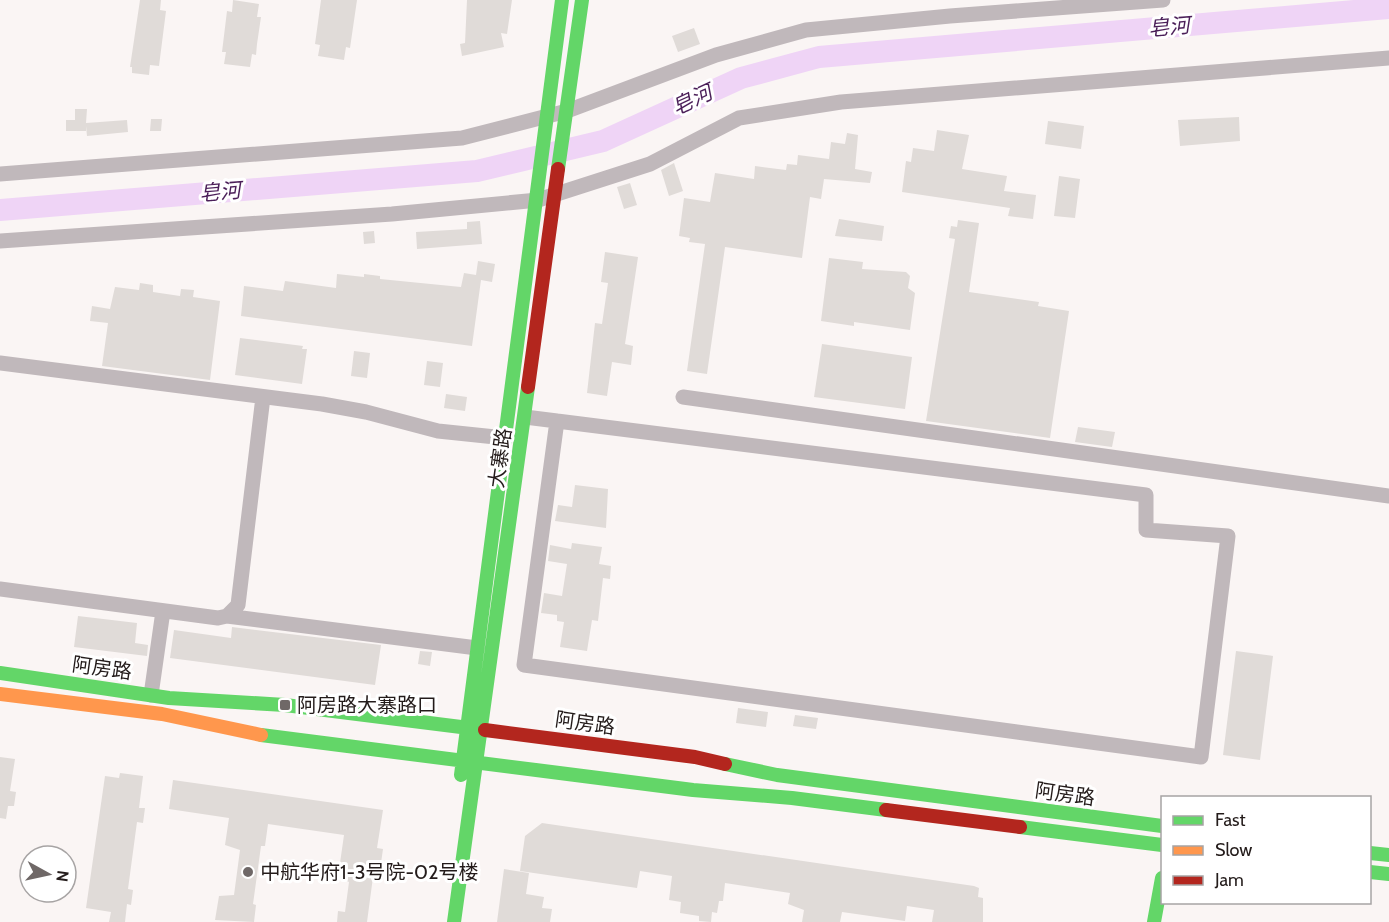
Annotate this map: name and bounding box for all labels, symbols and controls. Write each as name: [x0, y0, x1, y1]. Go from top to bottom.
water label: 皂河: [1147, 12, 1195, 41]
water label: 皂河: [667, 78, 720, 120]
water label: 皂河: [198, 177, 246, 206]
street label: 大寨路: [484, 427, 516, 489]
street label: 阿房路: [71, 652, 133, 684]
place label: 阿房路大寨路口: [297, 693, 437, 717]
marker: 阿房路大寨路口: [278, 698, 292, 712]
street label: 阿房路: [554, 707, 616, 739]
street label: 阿房路: [1034, 778, 1096, 810]
legend: [1161, 796, 1371, 904]
text: Fast: [1215, 809, 1246, 831]
text: Slow: [1215, 839, 1252, 861]
north arrow: [18, 844, 78, 904]
place label: 中航华府1-3号院-02号楼: [260, 860, 478, 884]
marker: 中航华府1-3号院-02号楼: [241, 865, 255, 879]
text: N: [52, 869, 73, 883]
text: Jam: [1214, 869, 1244, 891]

